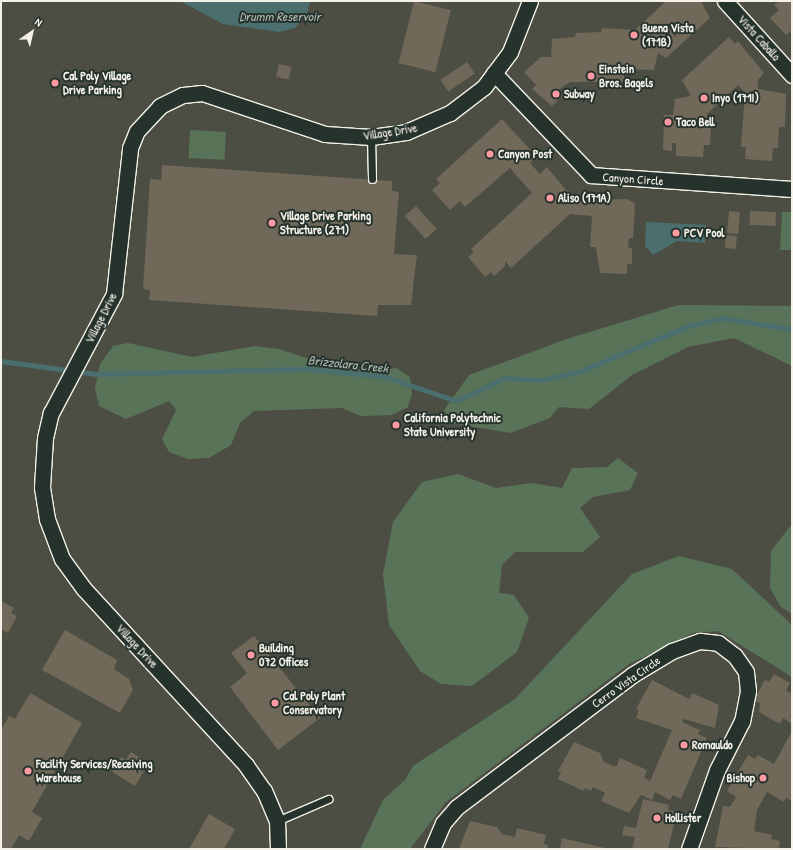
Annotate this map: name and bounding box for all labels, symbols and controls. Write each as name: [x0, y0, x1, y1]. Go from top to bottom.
water label: Drumm Reservoir: [239, 8, 321, 24]
north arrow: [12, 12, 52, 52]
street label: Vista Caballo: [735, 12, 783, 64]
text: N: [32, 15, 45, 29]
place label: Buena Vista (171B): [642, 21, 693, 49]
marker: Buena Vista (171B): [629, 30, 639, 40]
place label: Einstein Bros. Bagels: [599, 62, 653, 90]
place label: Cal Poly Village Drive Parking: [63, 69, 131, 97]
marker: Einstein Bros. Bagels: [586, 71, 596, 81]
marker: Cal Poly Village Drive Parking: [50, 78, 60, 88]
place label: Subway: [564, 87, 595, 101]
marker: Subway: [551, 89, 561, 99]
place label: Inyo (171I): [712, 91, 759, 105]
marker: Inyo (171I): [699, 93, 709, 103]
place label: Taco Bell: [676, 115, 715, 129]
marker: Taco Bell: [663, 117, 673, 127]
street label: Village Drive: [362, 121, 418, 143]
place label: Canyon Post: [498, 147, 552, 161]
marker: Canyon Post: [485, 149, 495, 159]
street label: Canyon Circle: [602, 170, 664, 188]
place label: Aliso (171A): [558, 191, 611, 205]
marker: Aliso (171A): [545, 193, 555, 203]
place label: Village Drive Parking Structure (271): [280, 209, 371, 237]
marker: Village Drive Parking Structure (271): [267, 218, 277, 228]
place label: PCV Pool: [684, 226, 724, 240]
marker: PCV Pool: [671, 228, 681, 238]
street label: Village Drive: [82, 290, 120, 346]
water label: Brizzolara Creek: [307, 352, 389, 376]
place label: California Polytechnic State University: [404, 411, 501, 439]
marker: California Polytechnic State University: [391, 420, 401, 430]
street label: Village Drive: [113, 621, 161, 671]
place label: Building 072 Offices: [259, 641, 308, 669]
marker: Building 072 Offices: [246, 650, 256, 660]
street label: Cerro Vista Circle: [589, 653, 663, 711]
place label: Cal Poly Plant Conservatory: [283, 689, 345, 717]
marker: Cal Poly Plant Conservatory: [270, 698, 280, 708]
place label: Romauldo: [692, 738, 733, 752]
marker: Romauldo: [679, 740, 689, 750]
place label: Facility Services/Receiving Warehouse: [36, 757, 153, 785]
marker: Facility Services/Receiving Warehouse: [23, 766, 33, 776]
place label: Bishop: [727, 771, 755, 785]
marker: Bishop: [758, 773, 768, 783]
place label: Hollister: [665, 811, 701, 825]
marker: Hollister: [652, 813, 662, 823]

